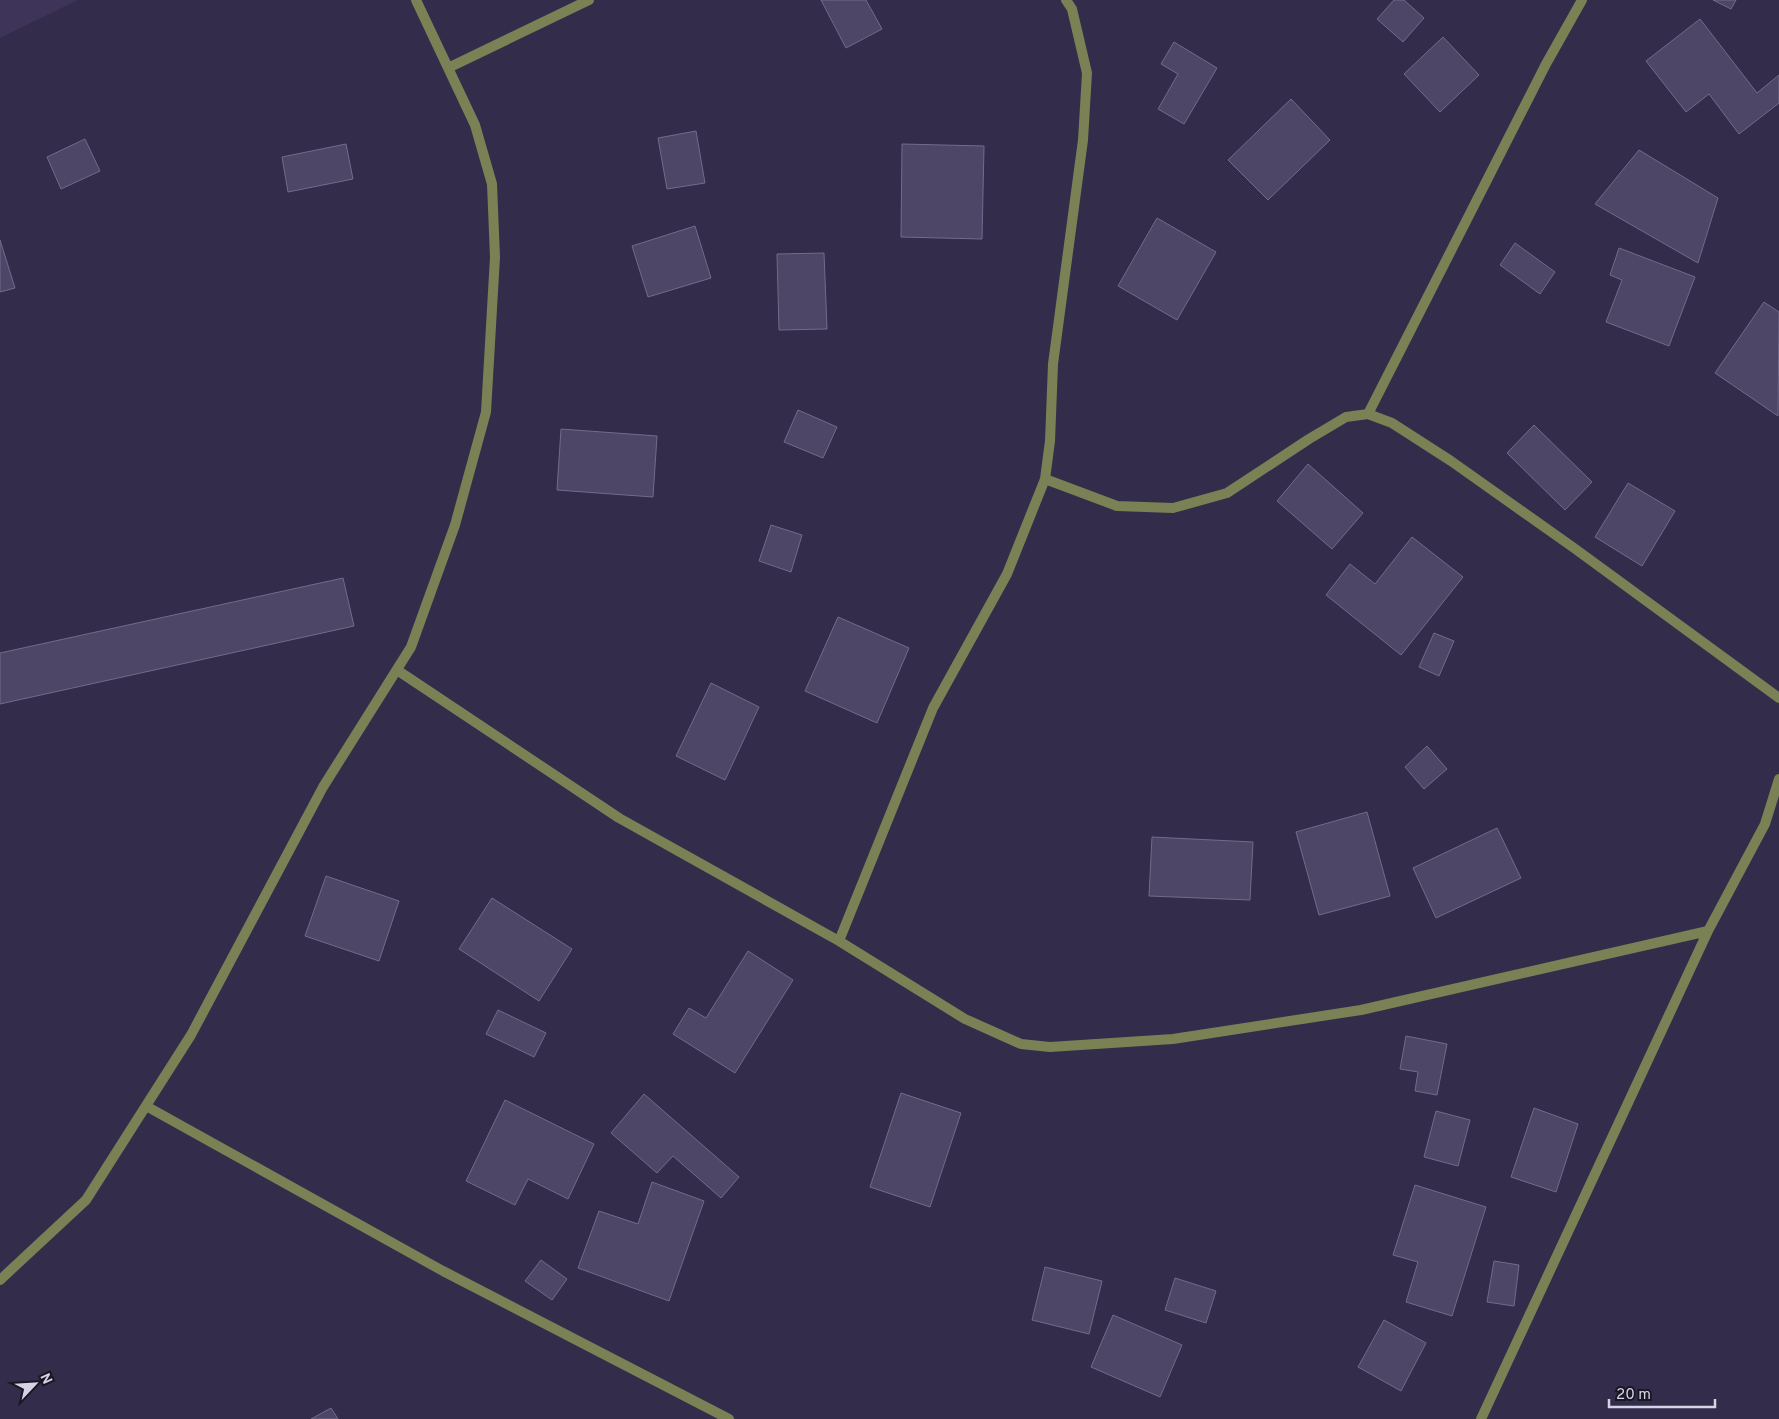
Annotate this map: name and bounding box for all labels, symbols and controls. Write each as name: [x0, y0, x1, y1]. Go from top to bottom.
north arrow: [10, 1359, 60, 1409]
text: N: [36, 1371, 55, 1387]
scale bar: [1609, 1376, 1715, 1408]
text: 20 m: [1616, 1386, 1651, 1405]

